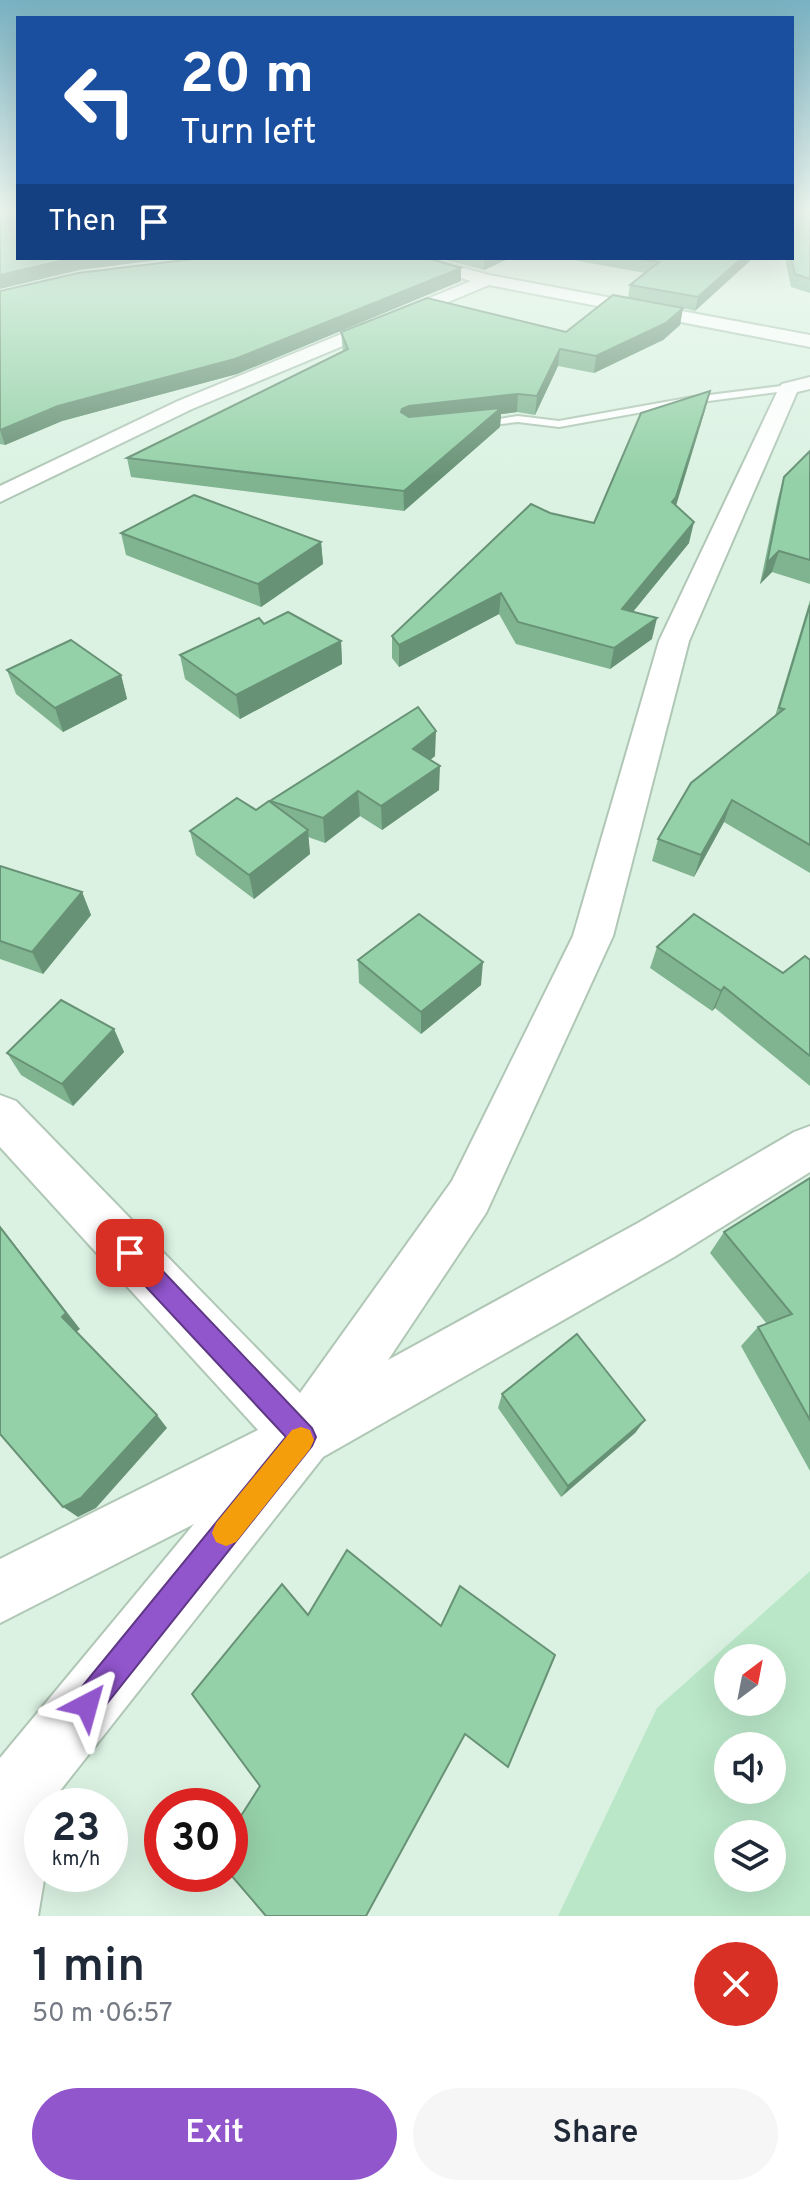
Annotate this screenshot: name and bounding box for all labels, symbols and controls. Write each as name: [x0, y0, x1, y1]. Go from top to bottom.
text: 20 m: [180, 42, 314, 112]
icon: left: [48, 48, 152, 152]
text: Turn left: [180, 111, 317, 157]
icon: arrive: [132, 200, 176, 244]
text: Then: [48, 204, 116, 241]
pin: [96, 1219, 164, 1287]
icon: arrive: [108, 1231, 152, 1275]
north arrow: [714, 1644, 786, 1716]
map controls: [714, 1644, 786, 1892]
position arrow: [45, 1663, 129, 1747]
button: sound: [714, 1732, 786, 1804]
speed limit sign: 30: [144, 1788, 248, 1892]
text: 23: [52, 1805, 100, 1855]
button: layers: [714, 1820, 786, 1892]
text: km/h: [52, 1847, 100, 1873]
text: 1 min: [32, 1938, 145, 1998]
button: close: [694, 1942, 778, 2026]
text: 50 m · 06:57: [32, 1998, 173, 2031]
button: Exit: [32, 2088, 397, 2180]
button: Share: [413, 2088, 778, 2180]

